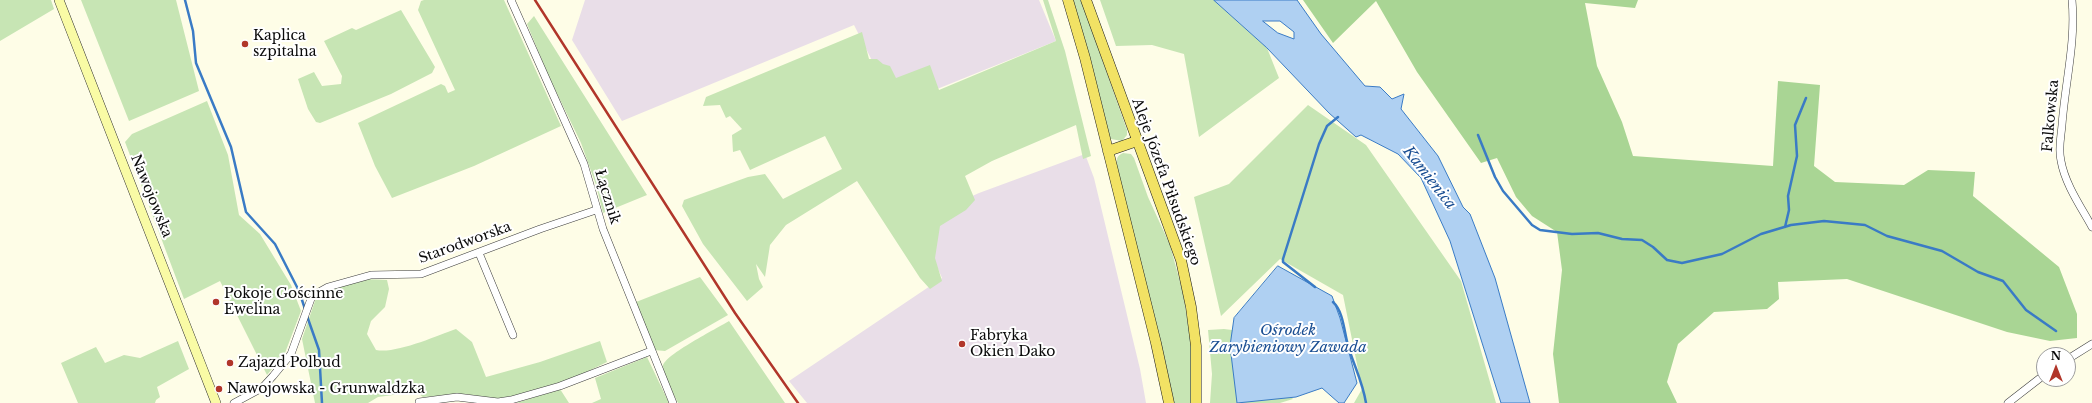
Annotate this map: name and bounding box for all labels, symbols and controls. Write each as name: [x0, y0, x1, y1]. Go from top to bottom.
place label: Kaplica szpitalna: [253, 28, 316, 60]
marker: Kaplica szpitalna: [240, 39, 250, 49]
street label: Falkowska: [2039, 79, 2063, 153]
street label: Aleje Józefa Piłsudskiego: [1128, 96, 1204, 268]
water label: Kamienica: [1399, 143, 1459, 213]
street label: Nawojowska: [127, 152, 175, 240]
street label: Łącznik: [591, 168, 623, 226]
street label: Starodworska: [416, 218, 514, 268]
place label: Pokoje Gościnne Ewelina: [224, 286, 343, 318]
marker: Pokoje Gościnne Ewelina: [211, 297, 221, 307]
water label: Ośrodek Zarybieniowy Zawada: [1209, 322, 1367, 357]
place label: Fabryka Okien Dako: [970, 328, 1055, 360]
marker: Fabryka Okien Dako: [957, 339, 967, 349]
north arrow: [2036, 347, 2076, 387]
text: N: [2051, 349, 2061, 363]
place label: Zajazd Polbud: [238, 355, 341, 371]
marker: Zajazd Polbud: [225, 358, 235, 368]
place label: Nawojowska - Grunwaldzka: [227, 381, 425, 397]
marker: Nawojowska - Grunwaldzka: [214, 384, 224, 394]

